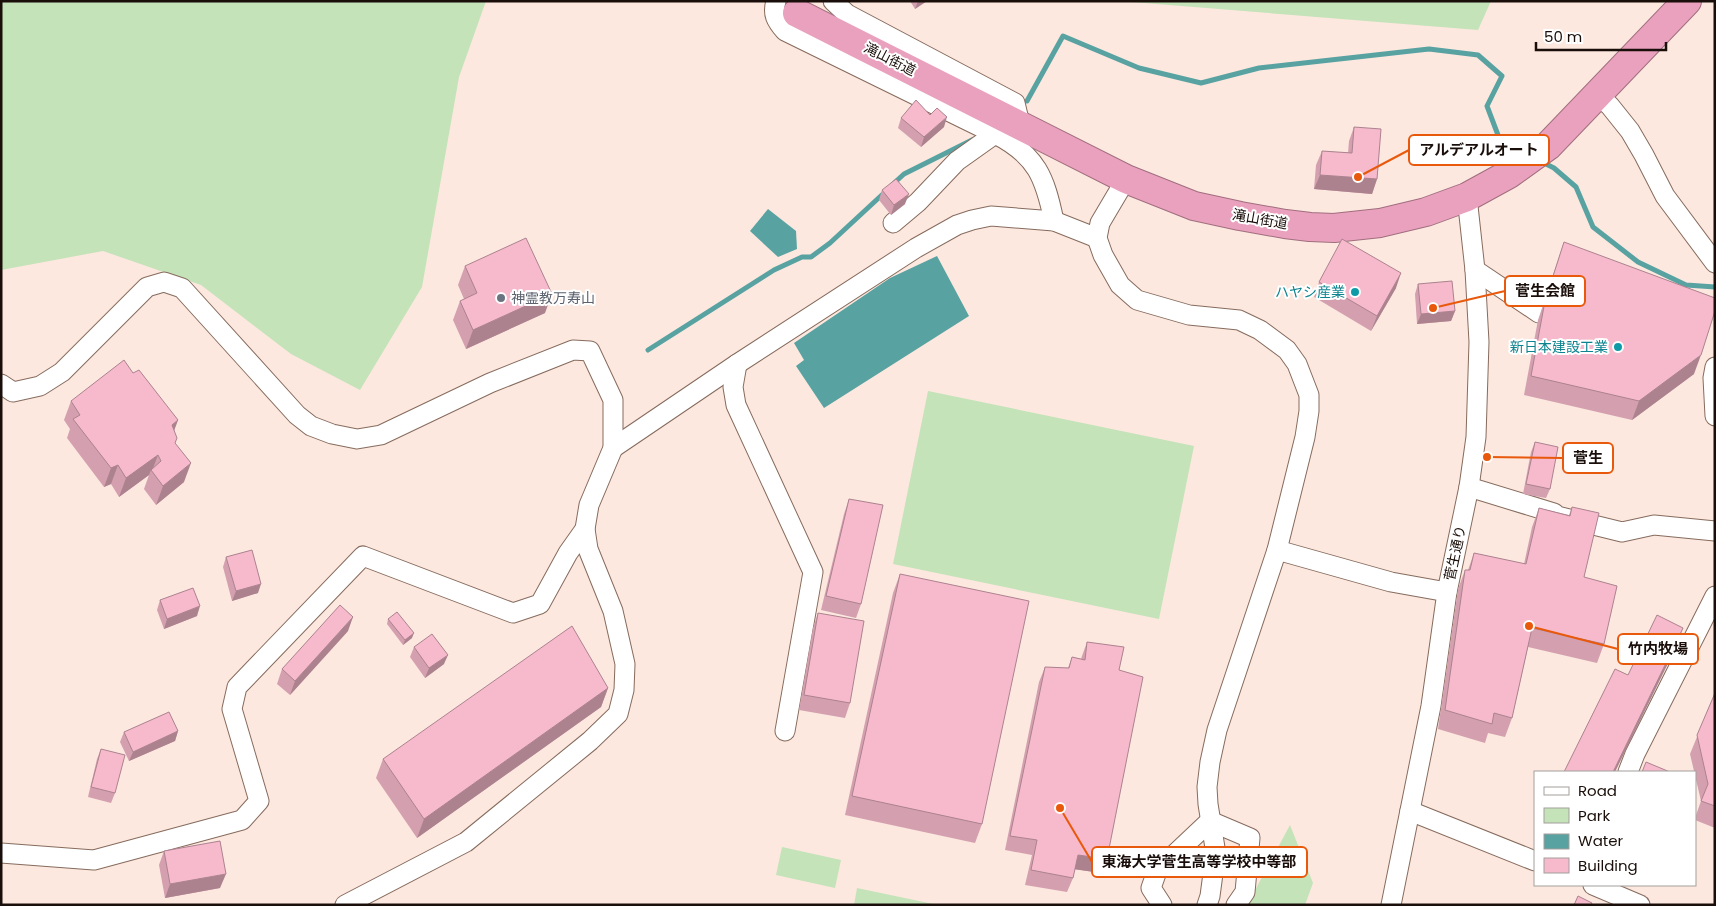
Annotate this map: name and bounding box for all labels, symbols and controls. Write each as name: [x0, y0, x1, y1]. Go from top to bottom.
scale bar: [1536, 20, 1666, 52]
text: 50 m: [1544, 26, 1582, 47]
street label: 滝山街道: [861, 37, 919, 81]
callout: アルデアルオート: [1409, 135, 1549, 165]
text: アルデアルオート: [1419, 139, 1539, 160]
street label: 滝山街道: [1231, 204, 1289, 234]
callout: 菅生会館: [1505, 276, 1585, 306]
text: 菅生会館: [1515, 280, 1575, 301]
place label: ハヤシ産業: [1275, 282, 1345, 302]
marker: ハヤシ産業: [1349, 286, 1361, 298]
place label: 神霊教万寿山: [511, 288, 595, 308]
marker: 神霊教万寿山: [495, 292, 507, 304]
place label: 新日本建設工業: [1510, 337, 1608, 357]
marker: 新日本建設工業: [1612, 341, 1624, 353]
callout: 菅生: [1563, 443, 1613, 473]
text: 菅生: [1573, 447, 1603, 468]
street label: 菅生通り: [1439, 524, 1471, 582]
callout: 竹内牧場: [1618, 634, 1698, 664]
text: 竹内牧場: [1628, 638, 1688, 659]
legend: [1534, 771, 1696, 886]
text: Road: [1578, 780, 1617, 801]
text: Park: [1578, 805, 1610, 826]
text: Water: [1578, 830, 1624, 851]
callout: 東海大学菅生高等学校中等部: [1092, 847, 1307, 877]
text: 東海大学菅生高等学校中等部: [1101, 851, 1297, 872]
text: Building: [1578, 855, 1638, 876]

